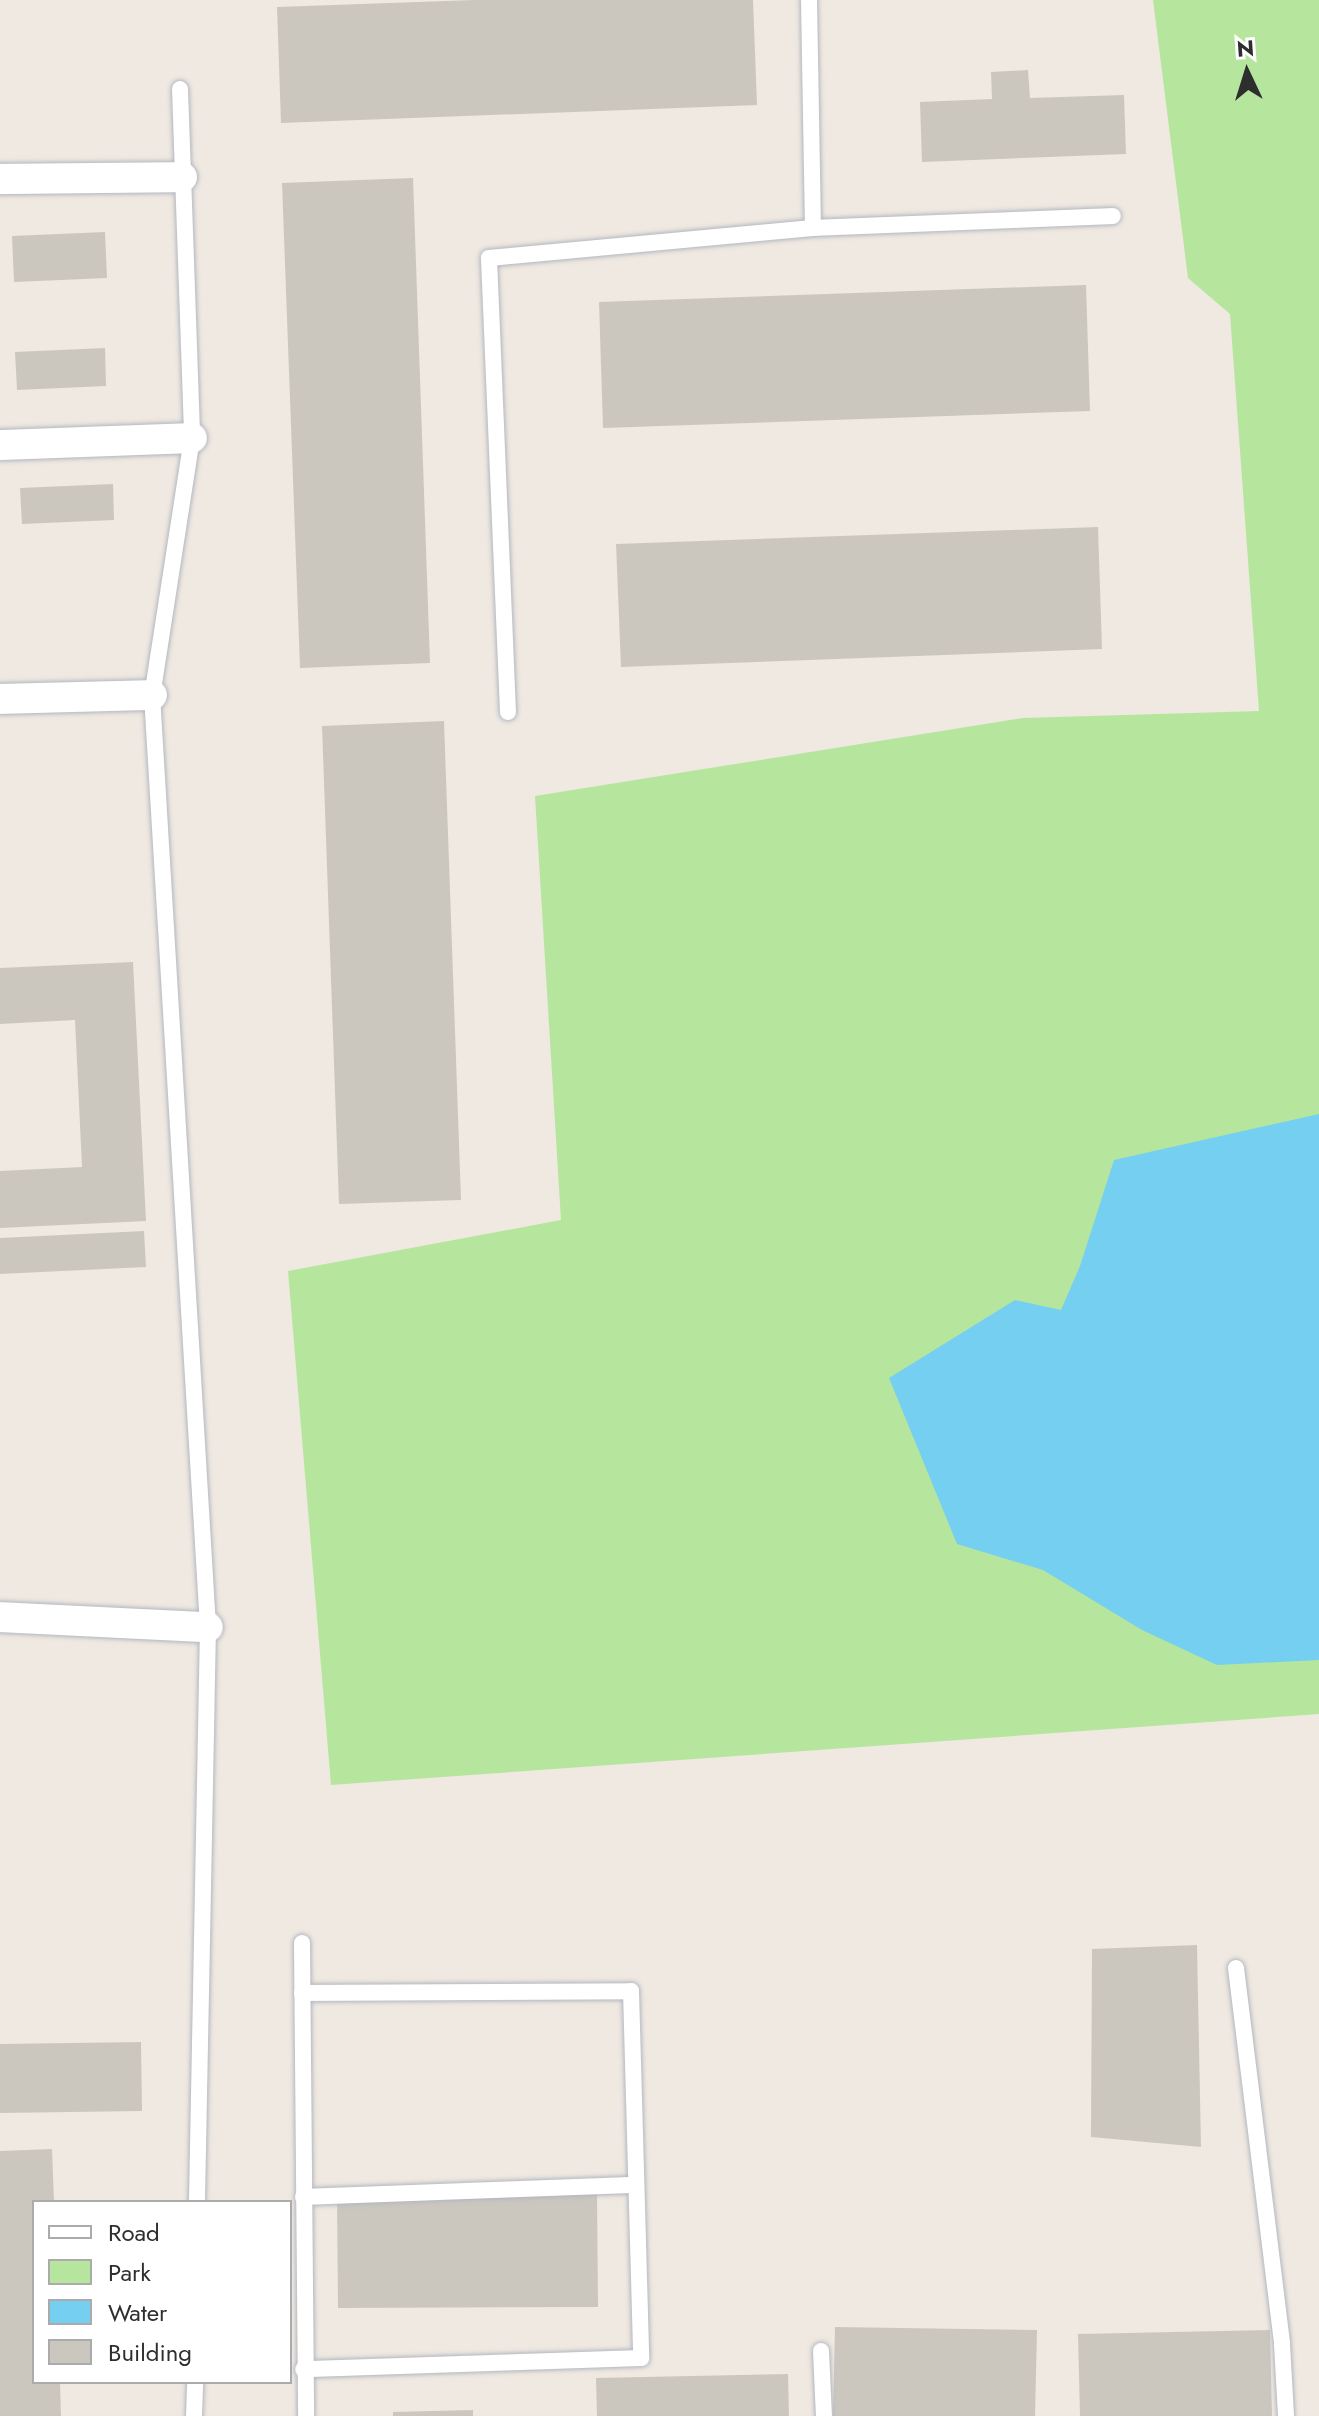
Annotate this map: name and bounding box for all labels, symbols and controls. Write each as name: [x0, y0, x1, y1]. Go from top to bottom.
text: N: [1235, 31, 1255, 65]
north arrow: [1207, 32, 1287, 112]
legend: [32, 2200, 292, 2384]
text: Road: [108, 2215, 160, 2250]
text: Park: [108, 2255, 151, 2290]
text: Water: [108, 2295, 167, 2330]
text: Building: [108, 2335, 192, 2370]

